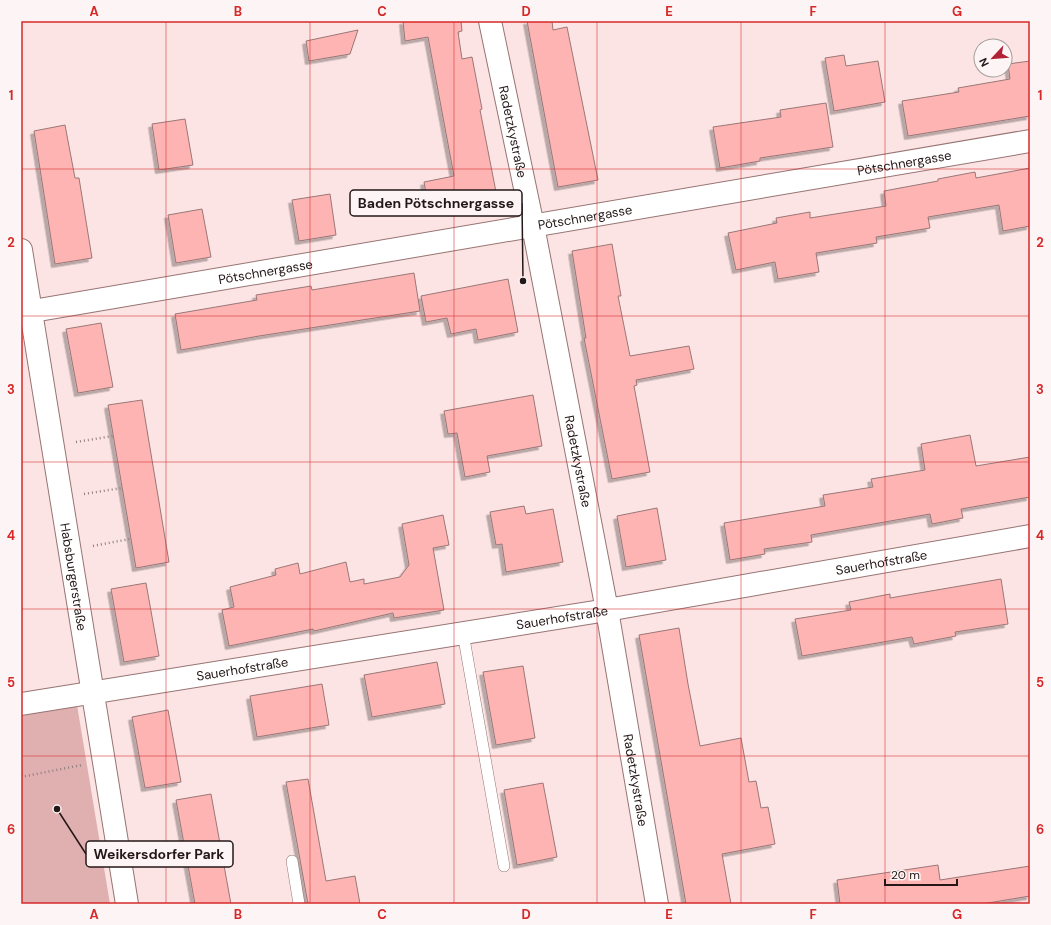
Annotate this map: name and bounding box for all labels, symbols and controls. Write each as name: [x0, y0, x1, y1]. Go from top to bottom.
text: A: [89, 3, 99, 20]
text: B: [234, 3, 242, 20]
text: C: [377, 3, 387, 20]
text: D: [521, 3, 531, 20]
text: E: [665, 3, 673, 20]
text: F: [809, 3, 817, 20]
text: G: [952, 3, 962, 20]
north arrow: [973, 38, 1013, 78]
text: N: [976, 56, 992, 69]
street label: Radetzkystraße: [495, 84, 531, 179]
text: 1: [9, 87, 13, 104]
text: 1: [1038, 87, 1042, 104]
street label: Pötschnergasse: [856, 146, 953, 179]
callout: Baden Pötschnergasse: [350, 190, 522, 216]
text: Baden Pötschnergasse: [358, 194, 514, 212]
street label: Pötschnergasse: [536, 200, 633, 233]
text: 2: [7, 234, 15, 251]
text: 2: [1036, 234, 1044, 251]
street label: Pötschnergasse: [217, 255, 314, 288]
text: 3: [7, 381, 15, 398]
text: 3: [1036, 381, 1044, 398]
street label: Radetzkystraße: [561, 414, 596, 509]
street label: Habsburgerstraße: [57, 522, 91, 632]
text: 4: [7, 527, 15, 544]
text: 4: [1036, 527, 1044, 544]
street label: Sauerhofstraße: [834, 546, 928, 578]
street label: Sauerhofstraße: [515, 601, 609, 633]
street label: Sauerhofstraße: [195, 653, 289, 684]
text: 5: [7, 674, 15, 691]
text: 5: [1036, 674, 1044, 691]
street label: Radetzkystraße: [620, 733, 652, 828]
text: 6: [7, 821, 15, 838]
text: 6: [1036, 821, 1044, 838]
callout: Weikersdorfer Park: [86, 841, 233, 867]
text: Weikersdorfer Park: [94, 845, 224, 863]
scale bar: [885, 861, 957, 887]
text: 20 m: [891, 867, 920, 883]
text: A: [89, 906, 99, 923]
text: B: [234, 906, 242, 923]
text: C: [377, 906, 387, 923]
text: D: [521, 906, 531, 923]
text: E: [665, 906, 673, 923]
text: F: [809, 906, 817, 923]
text: G: [952, 906, 962, 923]

